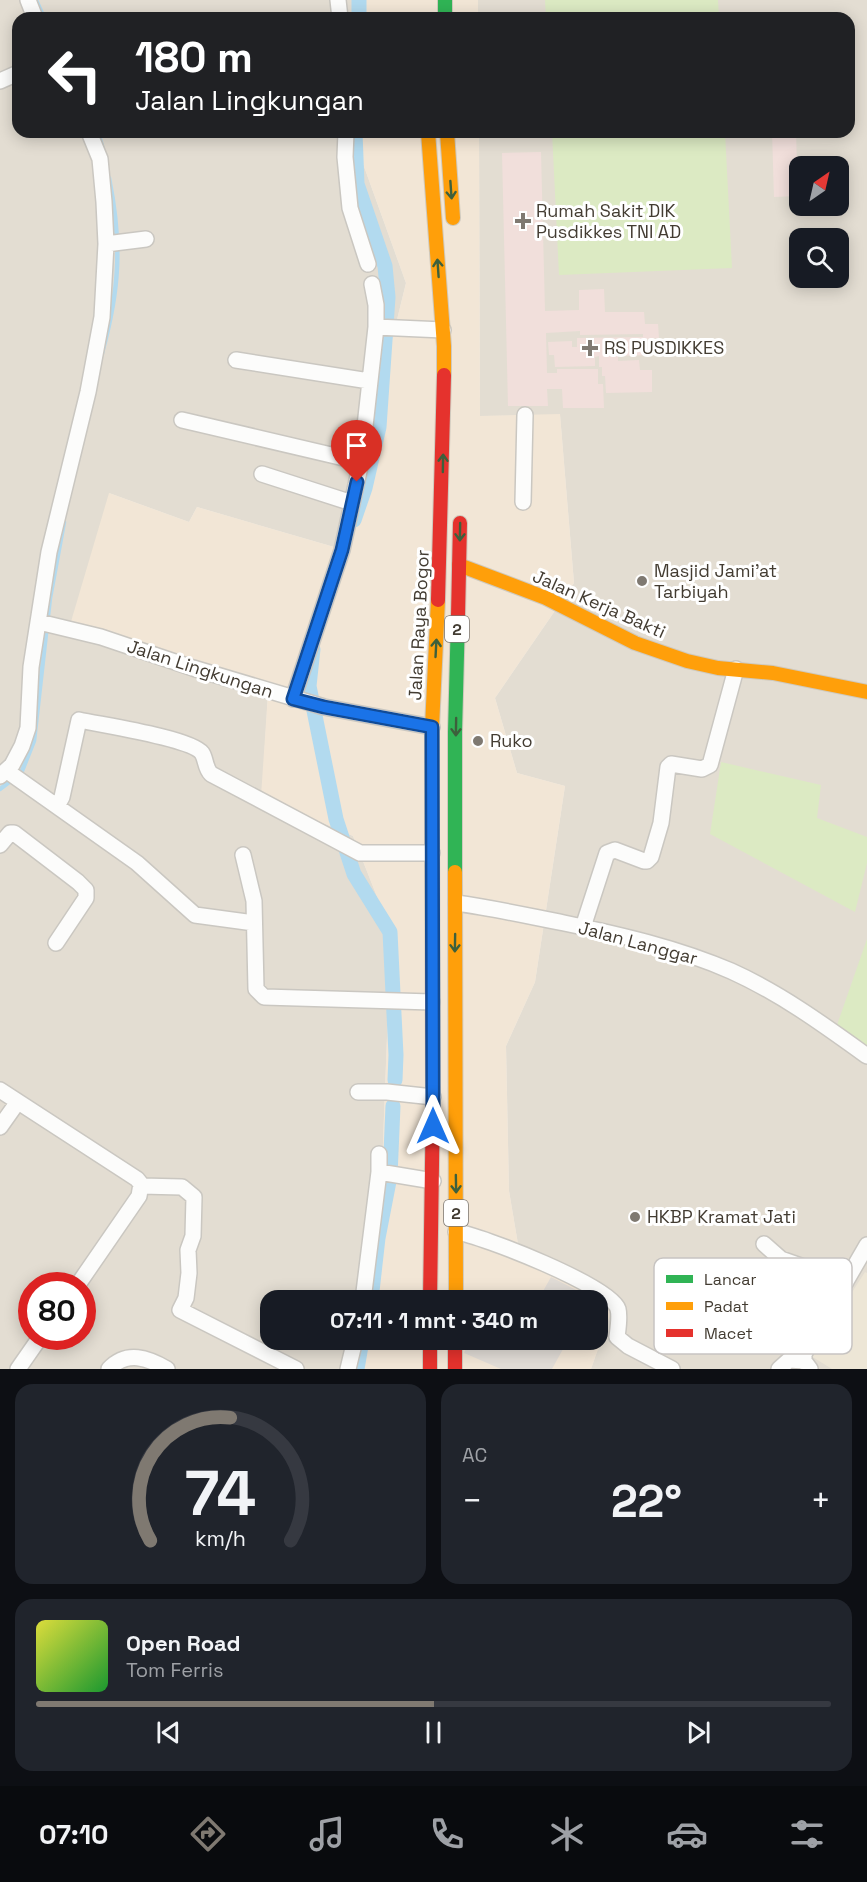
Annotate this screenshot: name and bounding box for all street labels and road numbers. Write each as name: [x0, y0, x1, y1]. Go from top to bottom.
street label: Jalan Raya Bogor: [403, 549, 434, 701]
street label: Jalan Kerja Bakti: [529, 564, 669, 643]
road number: 2: [445, 616, 469, 642]
street label: Jalan Lingkungan: [124, 634, 276, 703]
street label: Jalan Langgar: [576, 916, 700, 970]
road number: 2: [444, 1200, 468, 1226]

